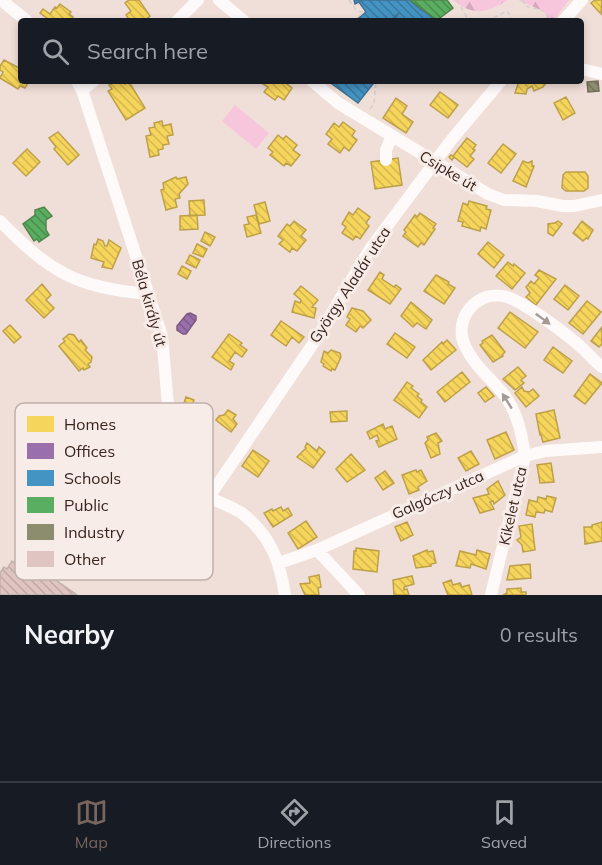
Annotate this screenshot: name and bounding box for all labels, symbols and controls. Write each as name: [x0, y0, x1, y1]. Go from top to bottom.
search box: [18, 18, 584, 84]
icon: search: [39, 35, 72, 68]
text: Search here: [87, 37, 208, 65]
street label: Csipke út: [416, 146, 480, 195]
street label: György Aladár utca: [305, 223, 394, 346]
street label: Béla király út: [128, 257, 171, 349]
one-way arrow: [536, 313, 551, 325]
one-way arrow: [502, 393, 513, 410]
legend: [15, 403, 213, 580]
text: Homes: [64, 414, 116, 434]
text: Offices: [64, 441, 115, 461]
street label: Kikelet utca: [494, 465, 531, 547]
street label: Galgóczy utca: [389, 466, 487, 523]
text: Schools: [64, 468, 121, 488]
text: Public: [64, 495, 109, 515]
text: Industry: [64, 522, 125, 542]
text: Other: [64, 549, 106, 569]
text: Nearby: [24, 618, 114, 651]
text: 0 results: [500, 622, 578, 647]
tab: Map: [75, 796, 108, 852]
tab: Directions: [257, 796, 331, 852]
tab: Saved: [481, 796, 527, 852]

